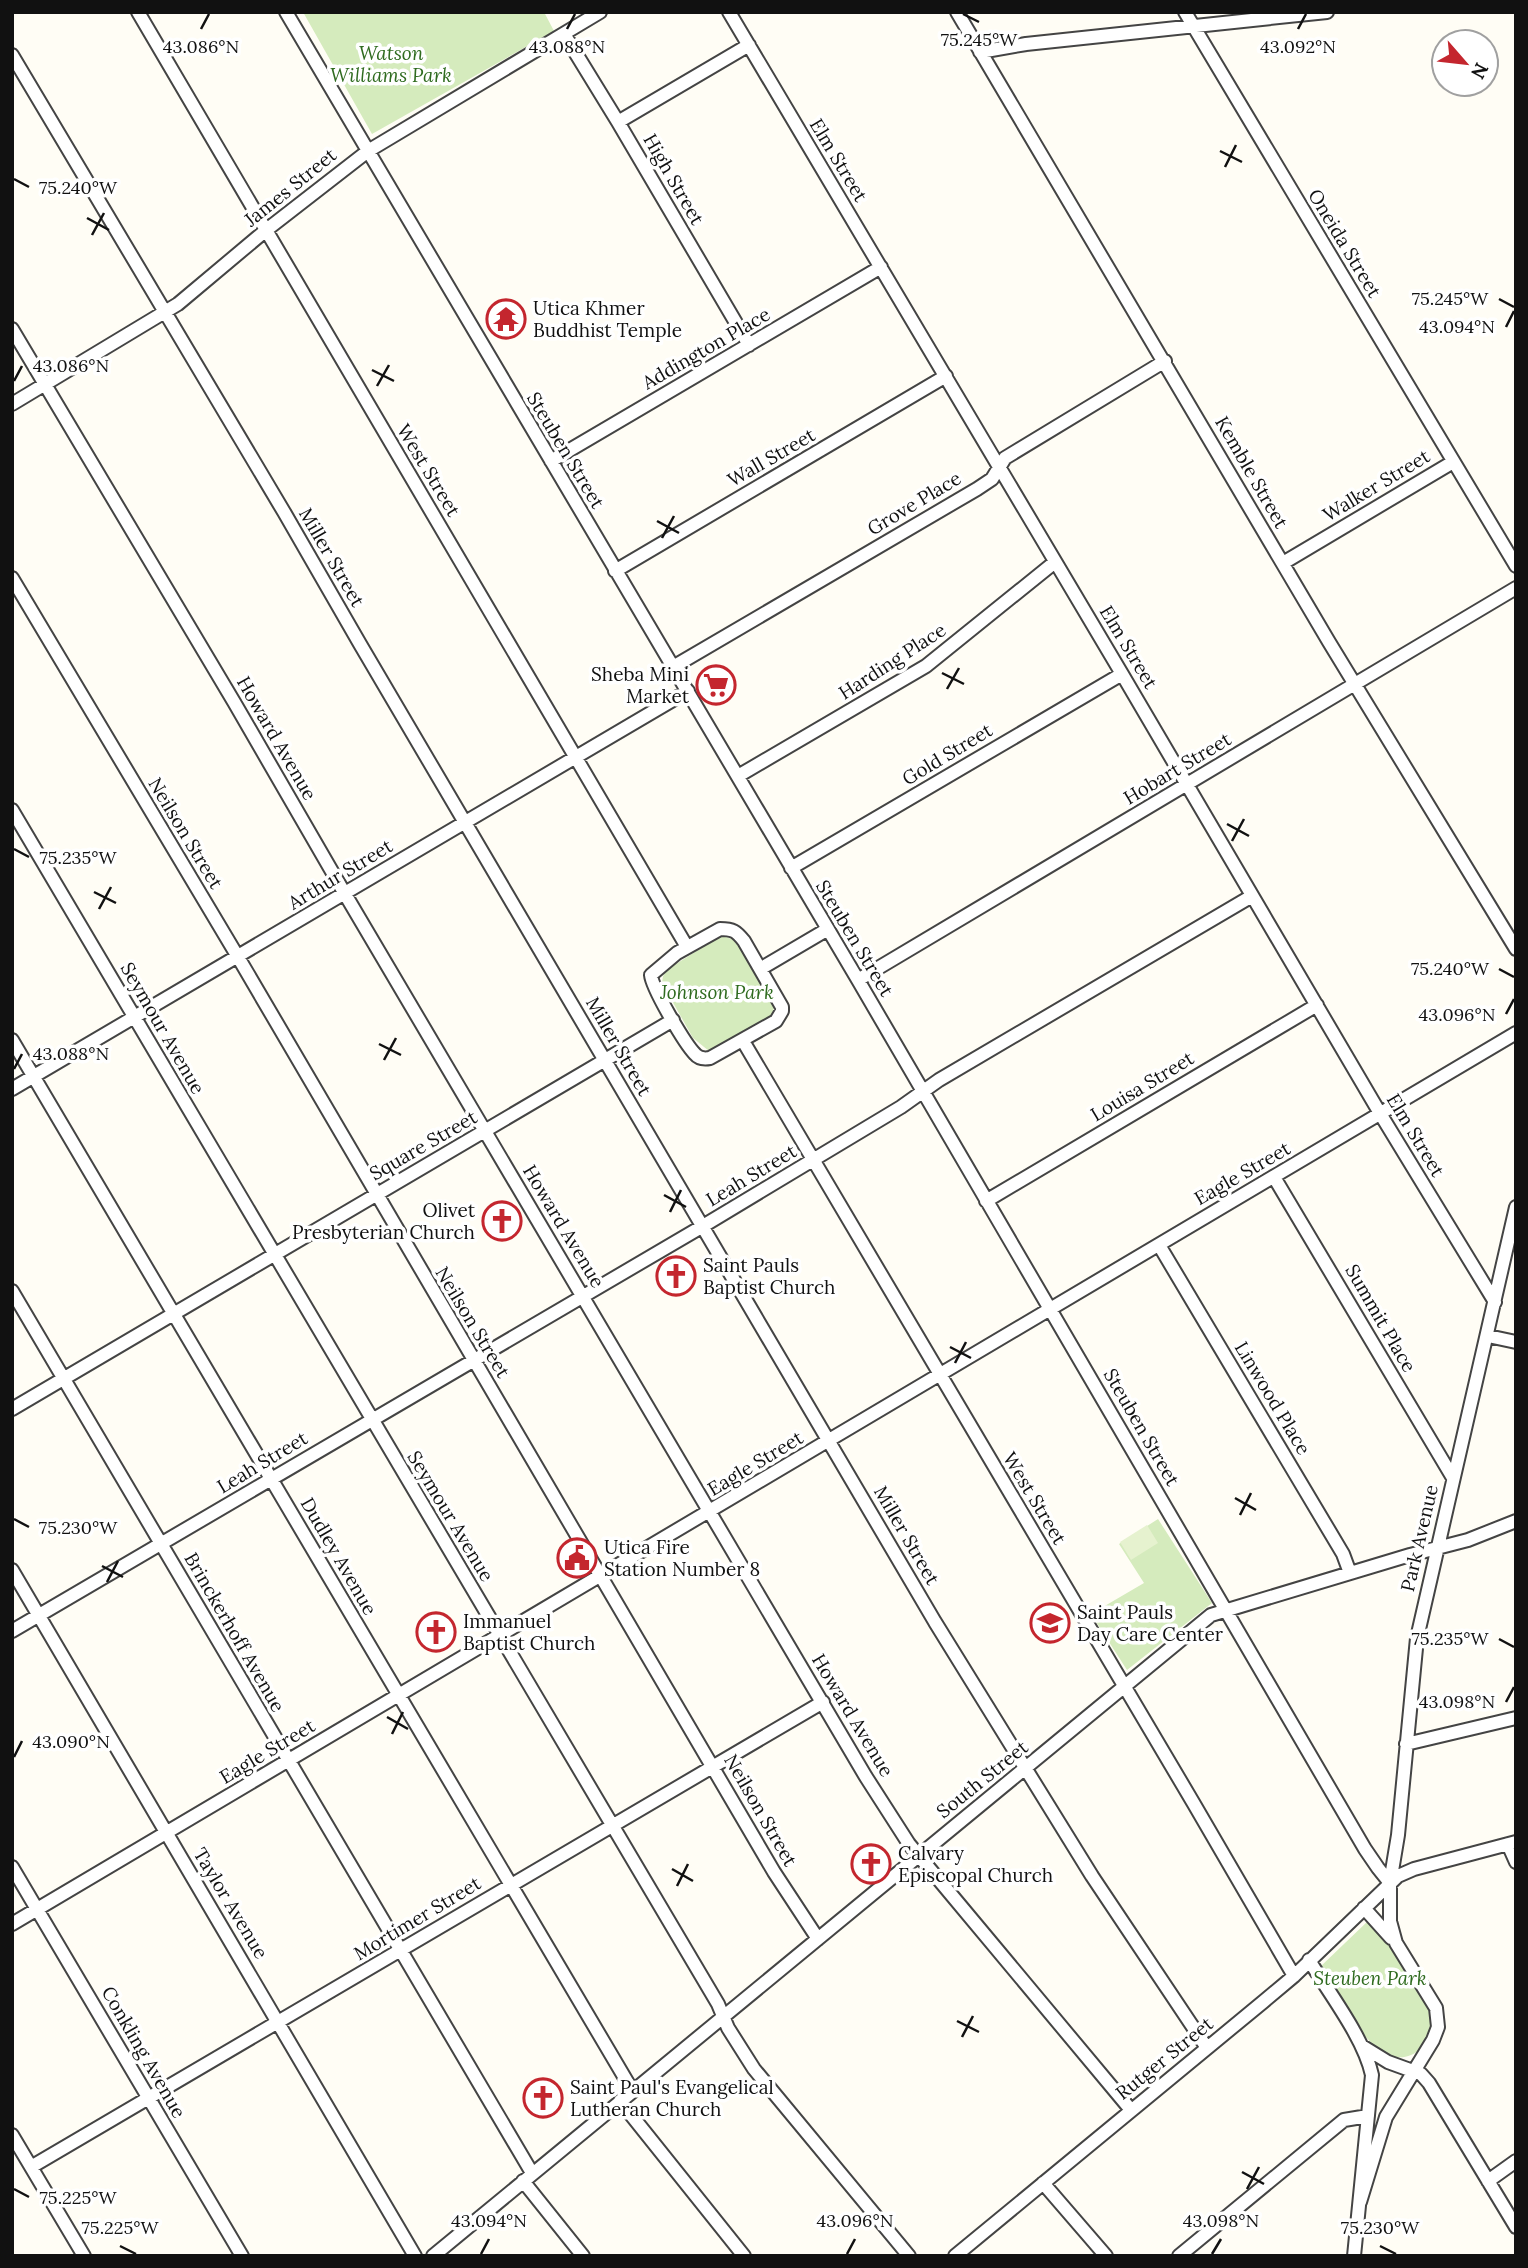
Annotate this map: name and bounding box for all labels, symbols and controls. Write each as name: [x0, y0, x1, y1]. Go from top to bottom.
text: 75.245°W: [941, 28, 1018, 51]
north arrow: [1430, 28, 1500, 98]
text: 43.086°N: [163, 35, 239, 58]
text: 43.088°N: [529, 35, 605, 58]
text: 43.092°N: [1260, 35, 1336, 58]
park label: Watson Williams Park: [330, 41, 452, 87]
text: N: [1466, 59, 1494, 83]
street label: Elm Street: [805, 114, 874, 207]
street label: High Street: [638, 129, 710, 229]
street label: James Street: [238, 142, 341, 232]
text: 75.240°W: [39, 176, 118, 199]
street label: Oneida Street: [1303, 184, 1387, 302]
text: 75.245°W: [1412, 287, 1489, 310]
place label: Utica Khmer Buddhist Temple: [533, 296, 682, 342]
temple icon: Utica Khmer Buddhist Temple: [485, 298, 527, 340]
street label: Addington Place: [637, 302, 774, 395]
text: 43.094°N: [1419, 315, 1495, 338]
text: 43.086°N: [33, 354, 109, 377]
street label: Steuben Street: [522, 387, 610, 513]
street label: Kemble Street: [1210, 412, 1294, 533]
street label: West Street: [392, 419, 466, 521]
street label: Wall Street: [723, 422, 820, 492]
street label: Walker Street: [1318, 443, 1434, 526]
street label: Grove Place: [863, 466, 965, 540]
street label: Miller Street: [294, 503, 370, 611]
street label: Elm Street: [1095, 601, 1164, 694]
street label: Harding Place: [834, 617, 950, 705]
place label: Sheba Mini Market: [591, 662, 690, 708]
supermarket icon: Sheba Mini Market: [695, 664, 737, 706]
street label: Howard Avenue: [232, 672, 322, 804]
street label: Gold Street: [898, 717, 997, 790]
street label: Hobart Street: [1119, 726, 1236, 809]
street label: Neilson Street: [143, 773, 229, 893]
street label: Arthur Street: [283, 833, 397, 915]
text: 75.235°W: [40, 846, 118, 869]
street label: Steuben Street: [811, 875, 899, 1001]
text: 75.240°W: [1411, 957, 1490, 980]
street label: Seymour Avenue: [116, 958, 210, 1098]
park label: Johnson Park: [659, 980, 774, 1004]
street label: Miller Street: [581, 992, 657, 1100]
text: 43.096°N: [1419, 1003, 1495, 1026]
text: 43.088°N: [33, 1042, 109, 1065]
street label: Louisa Street: [1086, 1045, 1199, 1126]
street label: Elm Street: [1382, 1089, 1451, 1182]
street label: Square Street: [365, 1104, 482, 1185]
street label: Eagle Street: [1190, 1136, 1295, 1210]
street label: Leah Street: [701, 1138, 801, 1211]
street label: Howard Avenue: [518, 1160, 610, 1292]
place label: Olivet Presbyterian Church: [292, 1198, 476, 1244]
church icon: Olivet Presbyterian Church: [481, 1200, 523, 1242]
place label: Saint Pauls Baptist Church: [703, 1253, 835, 1299]
church icon: Saint Pauls Baptist Church: [655, 1255, 697, 1297]
street label: Summit Place: [1340, 1260, 1422, 1376]
street label: Neilson Street: [430, 1262, 516, 1382]
street label: Linwood Place: [1230, 1337, 1316, 1459]
street label: Steuben Street: [1099, 1364, 1186, 1490]
street label: Leah Street: [212, 1425, 312, 1498]
street label: Eagle Street: [703, 1425, 808, 1501]
street label: Seymour Avenue: [403, 1446, 499, 1586]
street label: West Street: [998, 1447, 1072, 1549]
street label: Miller Street: [869, 1481, 945, 1589]
street label: Park Avenue: [1395, 1482, 1443, 1594]
street label: Dudley Avenue: [296, 1493, 382, 1619]
text: 75.230°W: [39, 1516, 118, 1539]
place label: Utica Fire Station Number 8: [604, 1535, 760, 1581]
public building icon: Utica Fire Station Number 8: [556, 1537, 598, 1579]
street label: Brinckerhoff Avenue: [180, 1548, 290, 1716]
place label: Saint Pauls Day Care Center: [1077, 1600, 1224, 1646]
school or university icon: Saint Pauls Day Care Center: [1029, 1602, 1071, 1644]
place label: Immanuel Baptist Church: [463, 1609, 595, 1655]
church icon: Immanuel Baptist Church: [415, 1611, 457, 1653]
text: 75.235°W: [1412, 1627, 1490, 1650]
street label: Howard Avenue: [807, 1649, 899, 1781]
text: 43.098°N: [1419, 1690, 1495, 1713]
street label: Eagle Street: [215, 1713, 320, 1789]
text: 43.090°N: [32, 1730, 110, 1753]
street label: South Street: [931, 1734, 1033, 1823]
street label: Neilson Street: [719, 1750, 803, 1871]
place label: Calvary Episcopal Church: [898, 1841, 1053, 1887]
street label: Taylor Avenue: [188, 1843, 274, 1963]
church icon: Calvary Episcopal Church: [850, 1843, 892, 1885]
street label: Mortimer Street: [349, 1870, 485, 1965]
park label: Steuben Park: [1313, 1966, 1427, 1990]
street label: Conkling Avenue: [97, 1982, 191, 2122]
street label: Rutger Street: [1110, 2011, 1218, 2105]
place label: Saint Paul's Evangelical Lutheran Church: [570, 2075, 774, 2121]
church icon: Saint Paul's Evangelical Lutheran Church: [522, 2077, 564, 2119]
text: 75.225°W: [40, 2186, 118, 2209]
text: 43.094°N: [451, 2209, 527, 2232]
text: 43.096°N: [817, 2209, 893, 2232]
text: 43.098°N: [1183, 2209, 1259, 2232]
text: 75.225°W: [82, 2216, 160, 2239]
text: 75.230°W: [1341, 2216, 1420, 2239]

